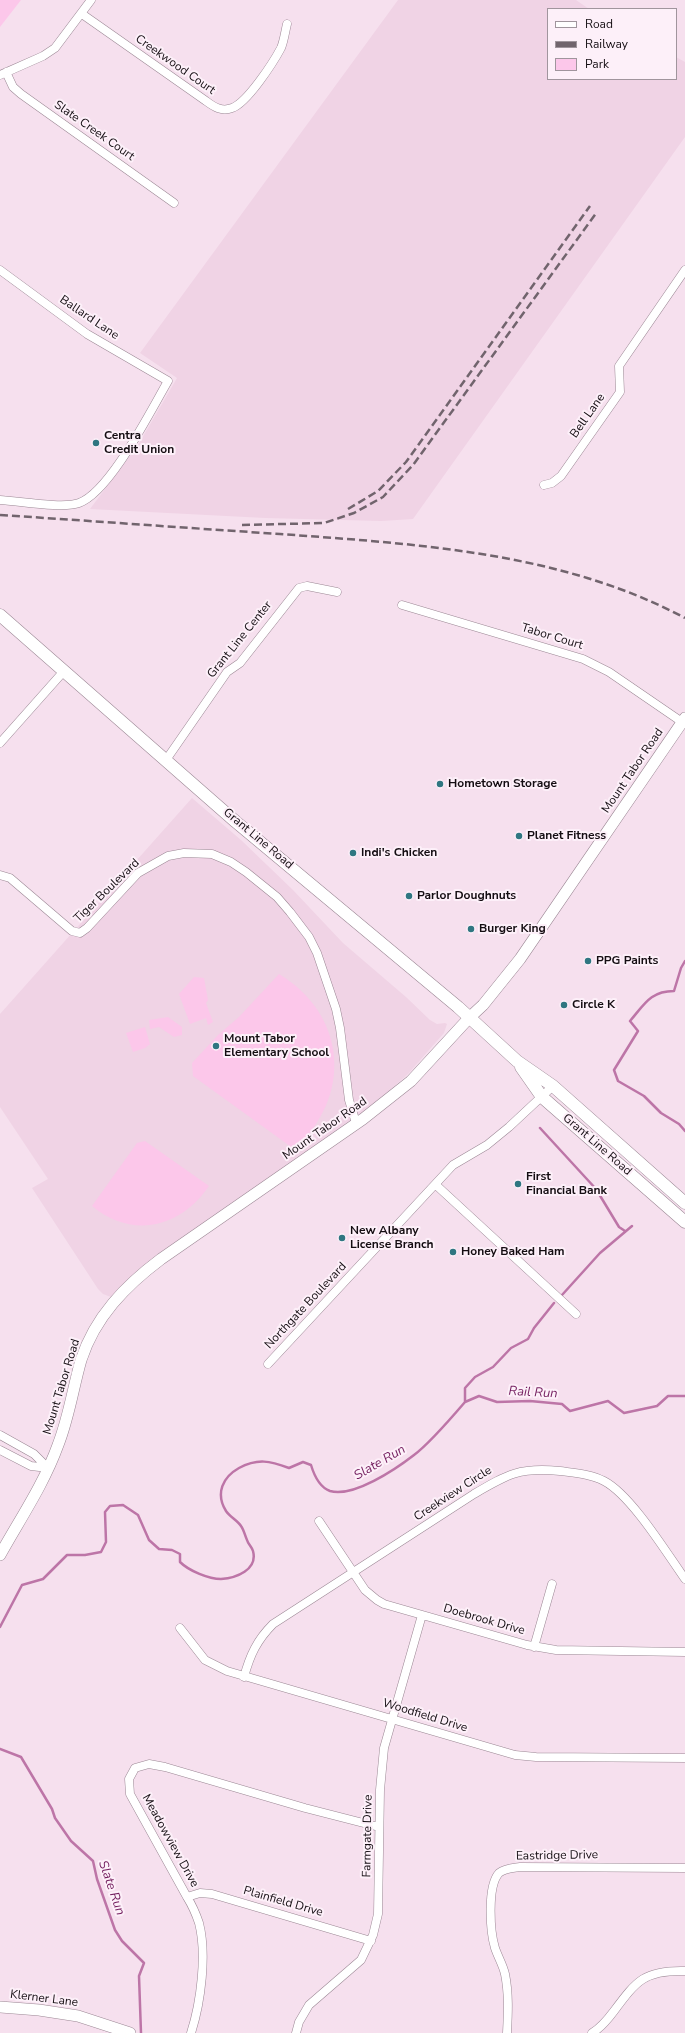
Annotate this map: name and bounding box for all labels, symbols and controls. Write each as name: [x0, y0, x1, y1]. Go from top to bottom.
legend: [547, 8, 677, 80]
text: Road: [585, 16, 613, 32]
street label: Creekwood Court: [132, 32, 218, 98]
text: Railway: [585, 36, 628, 52]
text: Park: [585, 56, 609, 72]
street label: Slate Creek Court: [51, 98, 137, 164]
street label: Ballard Lane: [57, 293, 121, 343]
street label: Bell Lane: [568, 391, 608, 441]
place label: Centra Credit Union: [104, 429, 174, 457]
marker: Centra Credit Union: [91, 438, 101, 448]
street label: Grant Line Center: [205, 599, 275, 681]
street label: Tabor Court: [519, 621, 585, 653]
street label: Mount Tabor Road: [599, 726, 667, 816]
place label: Hometown Storage: [448, 777, 557, 791]
marker: Hometown Storage: [435, 779, 445, 789]
street label: Grant Line Road: [220, 806, 296, 872]
place label: Planet Fitness: [527, 829, 606, 843]
marker: Planet Fitness: [514, 831, 524, 841]
place label: Indi's Chicken: [361, 846, 437, 860]
marker: Indi's Chicken: [348, 848, 358, 858]
street label: Tiger Boulevard: [71, 856, 143, 926]
place label: Parlor Doughnuts: [417, 889, 516, 903]
marker: Parlor Doughnuts: [404, 891, 414, 901]
place label: Burger King: [479, 922, 546, 936]
marker: Burger King: [466, 924, 476, 934]
place label: PPG Paints: [596, 954, 658, 968]
marker: PPG Paints: [583, 956, 593, 966]
place label: Circle K: [572, 998, 615, 1012]
marker: Circle K: [559, 1000, 569, 1010]
place label: Mount Tabor Elementary School: [224, 1032, 329, 1060]
marker: Mount Tabor Elementary School: [211, 1041, 221, 1051]
street label: Mount Tabor Road: [280, 1095, 370, 1163]
street label: Grant Line Road: [559, 1111, 635, 1179]
place label: First Financial Bank: [526, 1170, 607, 1198]
marker: First Financial Bank: [513, 1179, 523, 1189]
place label: New Albany License Branch: [350, 1224, 434, 1252]
marker: New Albany License Branch: [337, 1233, 347, 1243]
place label: Honey Baked Ham: [461, 1245, 565, 1259]
marker: Honey Baked Ham: [448, 1247, 458, 1257]
street label: Northgate Boulevard: [262, 1260, 350, 1352]
street label: Mount Tabor Road: [41, 1337, 83, 1437]
water label: Rail Run: [508, 1384, 558, 1402]
water label: Slate Run: [351, 1442, 409, 1484]
street label: Creekview Circle: [411, 1464, 495, 1524]
street label: Doebrook Drive: [442, 1601, 526, 1639]
street label: Woodfield Drive: [381, 1696, 469, 1736]
street label: Meadowview Drive: [139, 1792, 201, 1890]
street label: Farmgate Drive: [360, 1795, 376, 1877]
street label: Eastridge Drive: [516, 1848, 598, 1864]
water label: Slate Run: [94, 1859, 128, 1917]
street label: Plainfield Drive: [241, 1884, 325, 1920]
street label: Klerner Lane: [9, 1988, 79, 2010]

